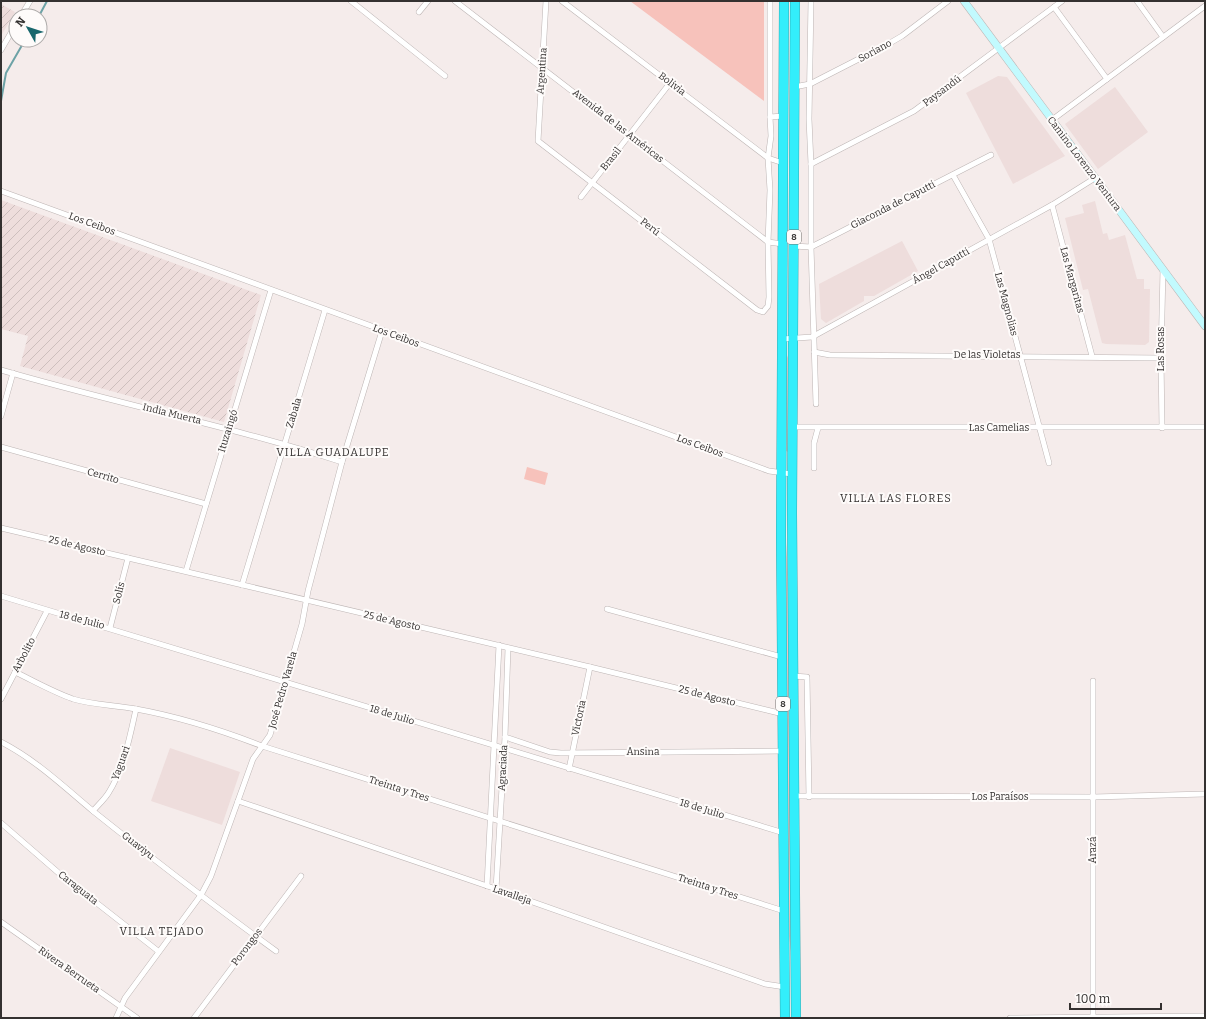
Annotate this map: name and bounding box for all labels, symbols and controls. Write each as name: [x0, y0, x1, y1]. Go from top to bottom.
north arrow: [8, 8, 48, 48]
text: N: [13, 14, 29, 29]
street label: Soriano: [856, 37, 894, 65]
street label: Argentina: [534, 47, 550, 95]
street label: Bolivia: [656, 70, 689, 99]
street label: Paysandú: [920, 72, 963, 109]
street label: Avenida de las Américas: [570, 87, 666, 165]
street label: Camino Lorenzo Ventura: [1044, 114, 1124, 214]
street label: Brasil: [598, 145, 624, 173]
street label: Giaconda de Caputti: [849, 178, 937, 232]
street label: Los Ceibos: [67, 210, 117, 238]
street label: Perú: [638, 215, 663, 238]
road number: 8: [787, 230, 801, 244]
street label: Ángel Caputti: [910, 244, 972, 287]
street label: Las Margaritas: [1057, 246, 1087, 315]
street label: Las Magnolias: [992, 271, 1020, 337]
street label: Los Ceibos: [371, 322, 421, 350]
street label: Las Rosas: [1155, 326, 1167, 371]
street label: De las Violetas: [954, 349, 1021, 361]
street label: Zabala: [284, 396, 304, 430]
street label: India Muerta: [141, 401, 203, 427]
street label: Ituzaingó: [216, 408, 240, 454]
street label: Las Camelias: [969, 422, 1029, 434]
street label: Los Ceibos: [675, 432, 725, 460]
district label: VILLA GUADALUPE: [276, 446, 390, 459]
street label: Cerrito: [86, 466, 120, 486]
district label: VILLA LAS FLORES: [840, 492, 952, 505]
street label: 25 de Agosto: [47, 534, 107, 558]
street label: Solís: [110, 580, 128, 605]
street label: 18 de Julio: [58, 608, 106, 632]
street label: 25 de Agosto: [362, 609, 422, 633]
street label: Arbolito: [10, 635, 38, 674]
street label: José Pedro Varela: [266, 650, 300, 731]
street label: 25 de Agosto: [677, 683, 737, 709]
road number: 8: [776, 697, 790, 711]
street label: Victoria: [569, 698, 589, 737]
street label: 18 de Julio: [368, 702, 416, 728]
street label: Yaguari: [109, 744, 133, 782]
street label: Agraciada: [496, 744, 510, 792]
street label: Ansina: [627, 746, 660, 758]
street label: Treinta y Tres: [367, 774, 431, 804]
street label: Los Paraísos: [972, 790, 1029, 803]
street label: 18 de Julio: [678, 796, 726, 822]
street label: Guaviyu: [119, 830, 157, 862]
street label: Arazá: [1087, 836, 1099, 863]
street label: Caraguata: [56, 869, 101, 908]
street label: Treinta y Tres: [676, 872, 740, 902]
street label: Lavalleja: [491, 883, 534, 907]
district label: VILLA TEJADO: [120, 925, 204, 938]
street label: Porongos: [229, 926, 265, 968]
street label: Rivera Berrueta: [36, 944, 103, 996]
scale bar: [1070, 985, 1161, 1011]
text: 100 m: [1076, 992, 1111, 1006]

